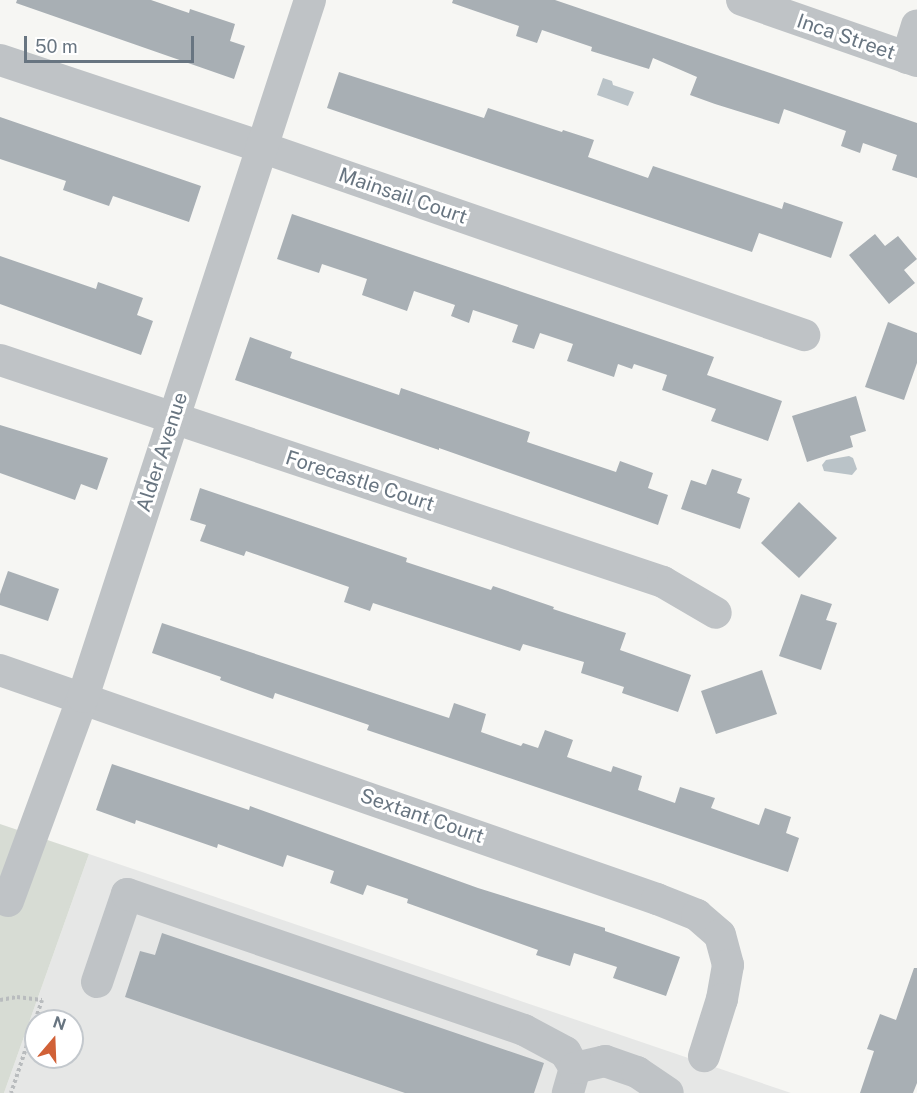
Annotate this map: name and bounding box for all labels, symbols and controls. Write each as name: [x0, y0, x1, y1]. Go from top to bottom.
street label: Inca Street: [794, 9, 898, 65]
scale bar: [27, 24, 196, 62]
text: 50 m: [35, 36, 78, 57]
street label: Mainsail Court: [336, 163, 470, 229]
street label: Alder Avenue: [131, 389, 193, 515]
street label: Forecastle Court: [283, 446, 437, 516]
street label: Sextant Court: [357, 784, 487, 848]
north arrow: [24, 1009, 84, 1069]
text: N: [50, 1012, 68, 1034]

